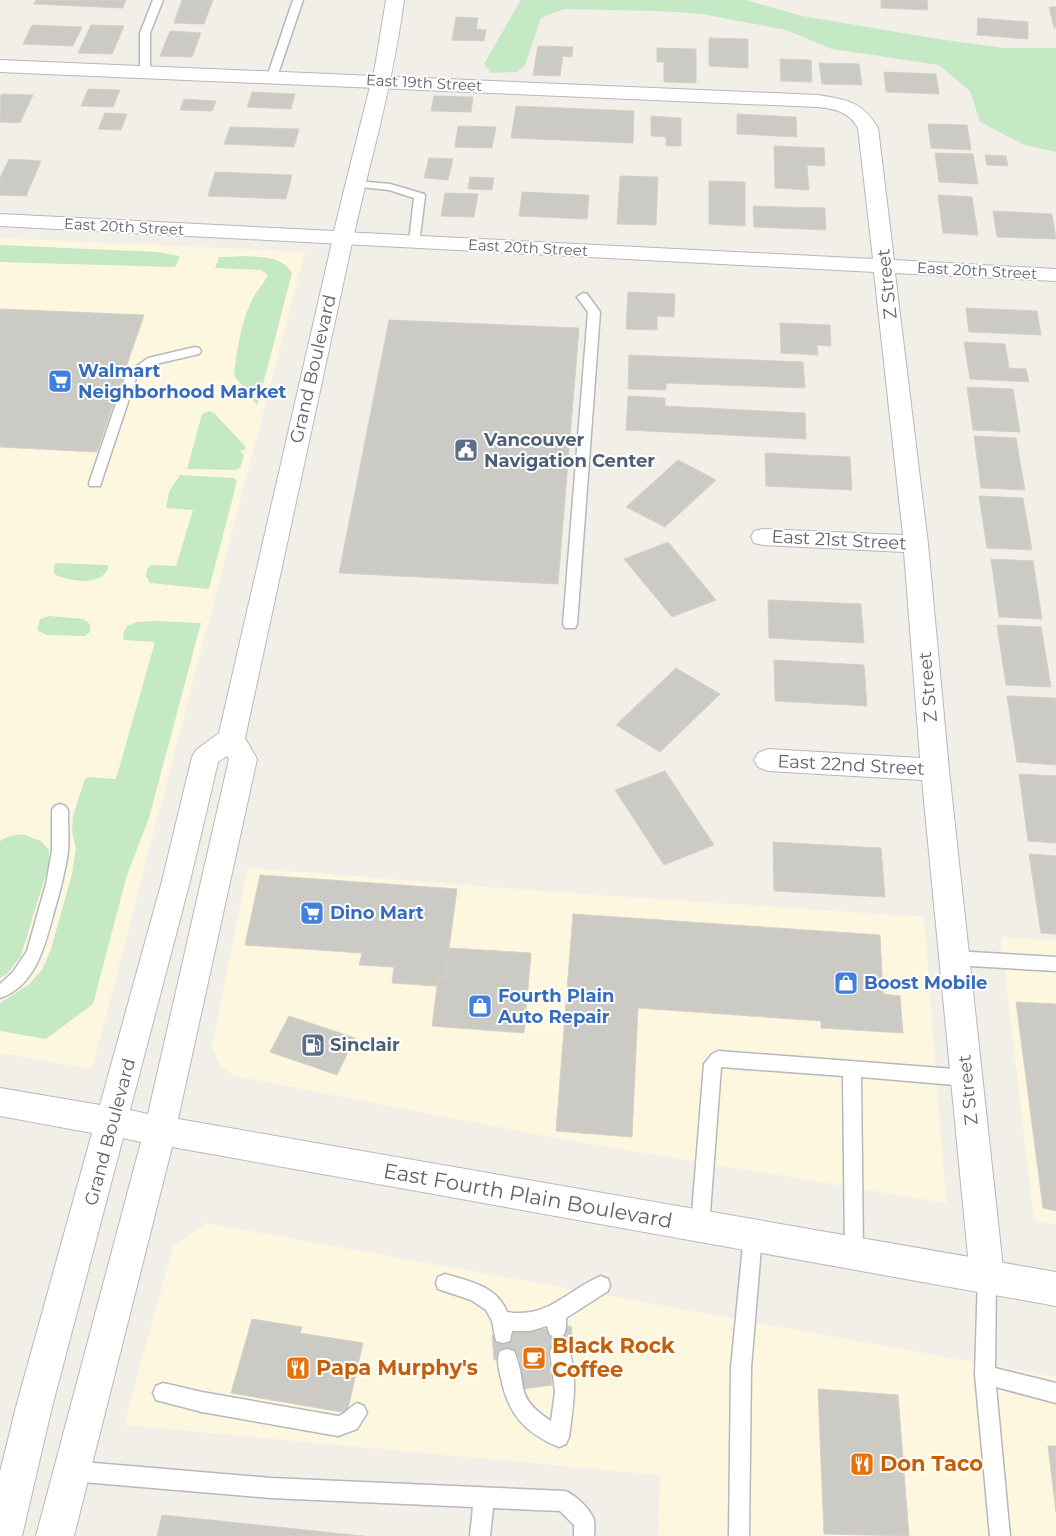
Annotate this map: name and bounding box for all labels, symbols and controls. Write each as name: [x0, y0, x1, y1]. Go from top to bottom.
street label: East 19th Street: [365, 70, 483, 95]
street label: East 20th Street: [64, 214, 185, 239]
street label: East 20th Street: [468, 235, 589, 260]
street label: Z Street: [872, 248, 902, 320]
street label: East 20th Street: [917, 258, 1038, 283]
street label: Grand Boulevard: [285, 293, 341, 445]
place label: Walmart Neighborhood Market: [78, 360, 287, 403]
supermarket icon: Walmart Neighborhood Market: [47, 368, 73, 394]
place label: Vancouver Navigation Center: [483, 429, 655, 472]
public building icon: Vancouver Navigation Center: [453, 437, 479, 463]
street label: East 21st Street: [771, 525, 907, 555]
street label: Z Street: [914, 651, 942, 723]
street label: East 22nd Street: [777, 750, 925, 780]
supermarket icon: Dino Mart: [299, 900, 325, 926]
place label: Dino Mart: [330, 902, 424, 924]
shop icon: Boost Mobile: [833, 970, 859, 996]
place label: Boost Mobile: [864, 972, 987, 994]
place label: Fourth Plain Auto Repair: [497, 985, 614, 1028]
shop icon: Fourth Plain Auto Repair: [467, 993, 493, 1019]
fuel station icon: Sinclair: [300, 1032, 326, 1058]
place label: Sinclair: [330, 1034, 400, 1056]
street label: Z Street: [953, 1054, 983, 1126]
street label: Grand Boulevard: [80, 1056, 140, 1208]
street label: East Fourth Plain Boulevard: [382, 1158, 675, 1233]
place label: Black Rock Coffee: [552, 1333, 675, 1382]
cafe icon: Black Rock Coffee: [521, 1345, 547, 1371]
restaurant icon: Papa Murphy's: [285, 1355, 311, 1381]
place label: Papa Murphy's: [316, 1355, 478, 1380]
restaurant icon: Don Taco: [849, 1451, 875, 1477]
place label: Don Taco: [880, 1451, 983, 1476]

